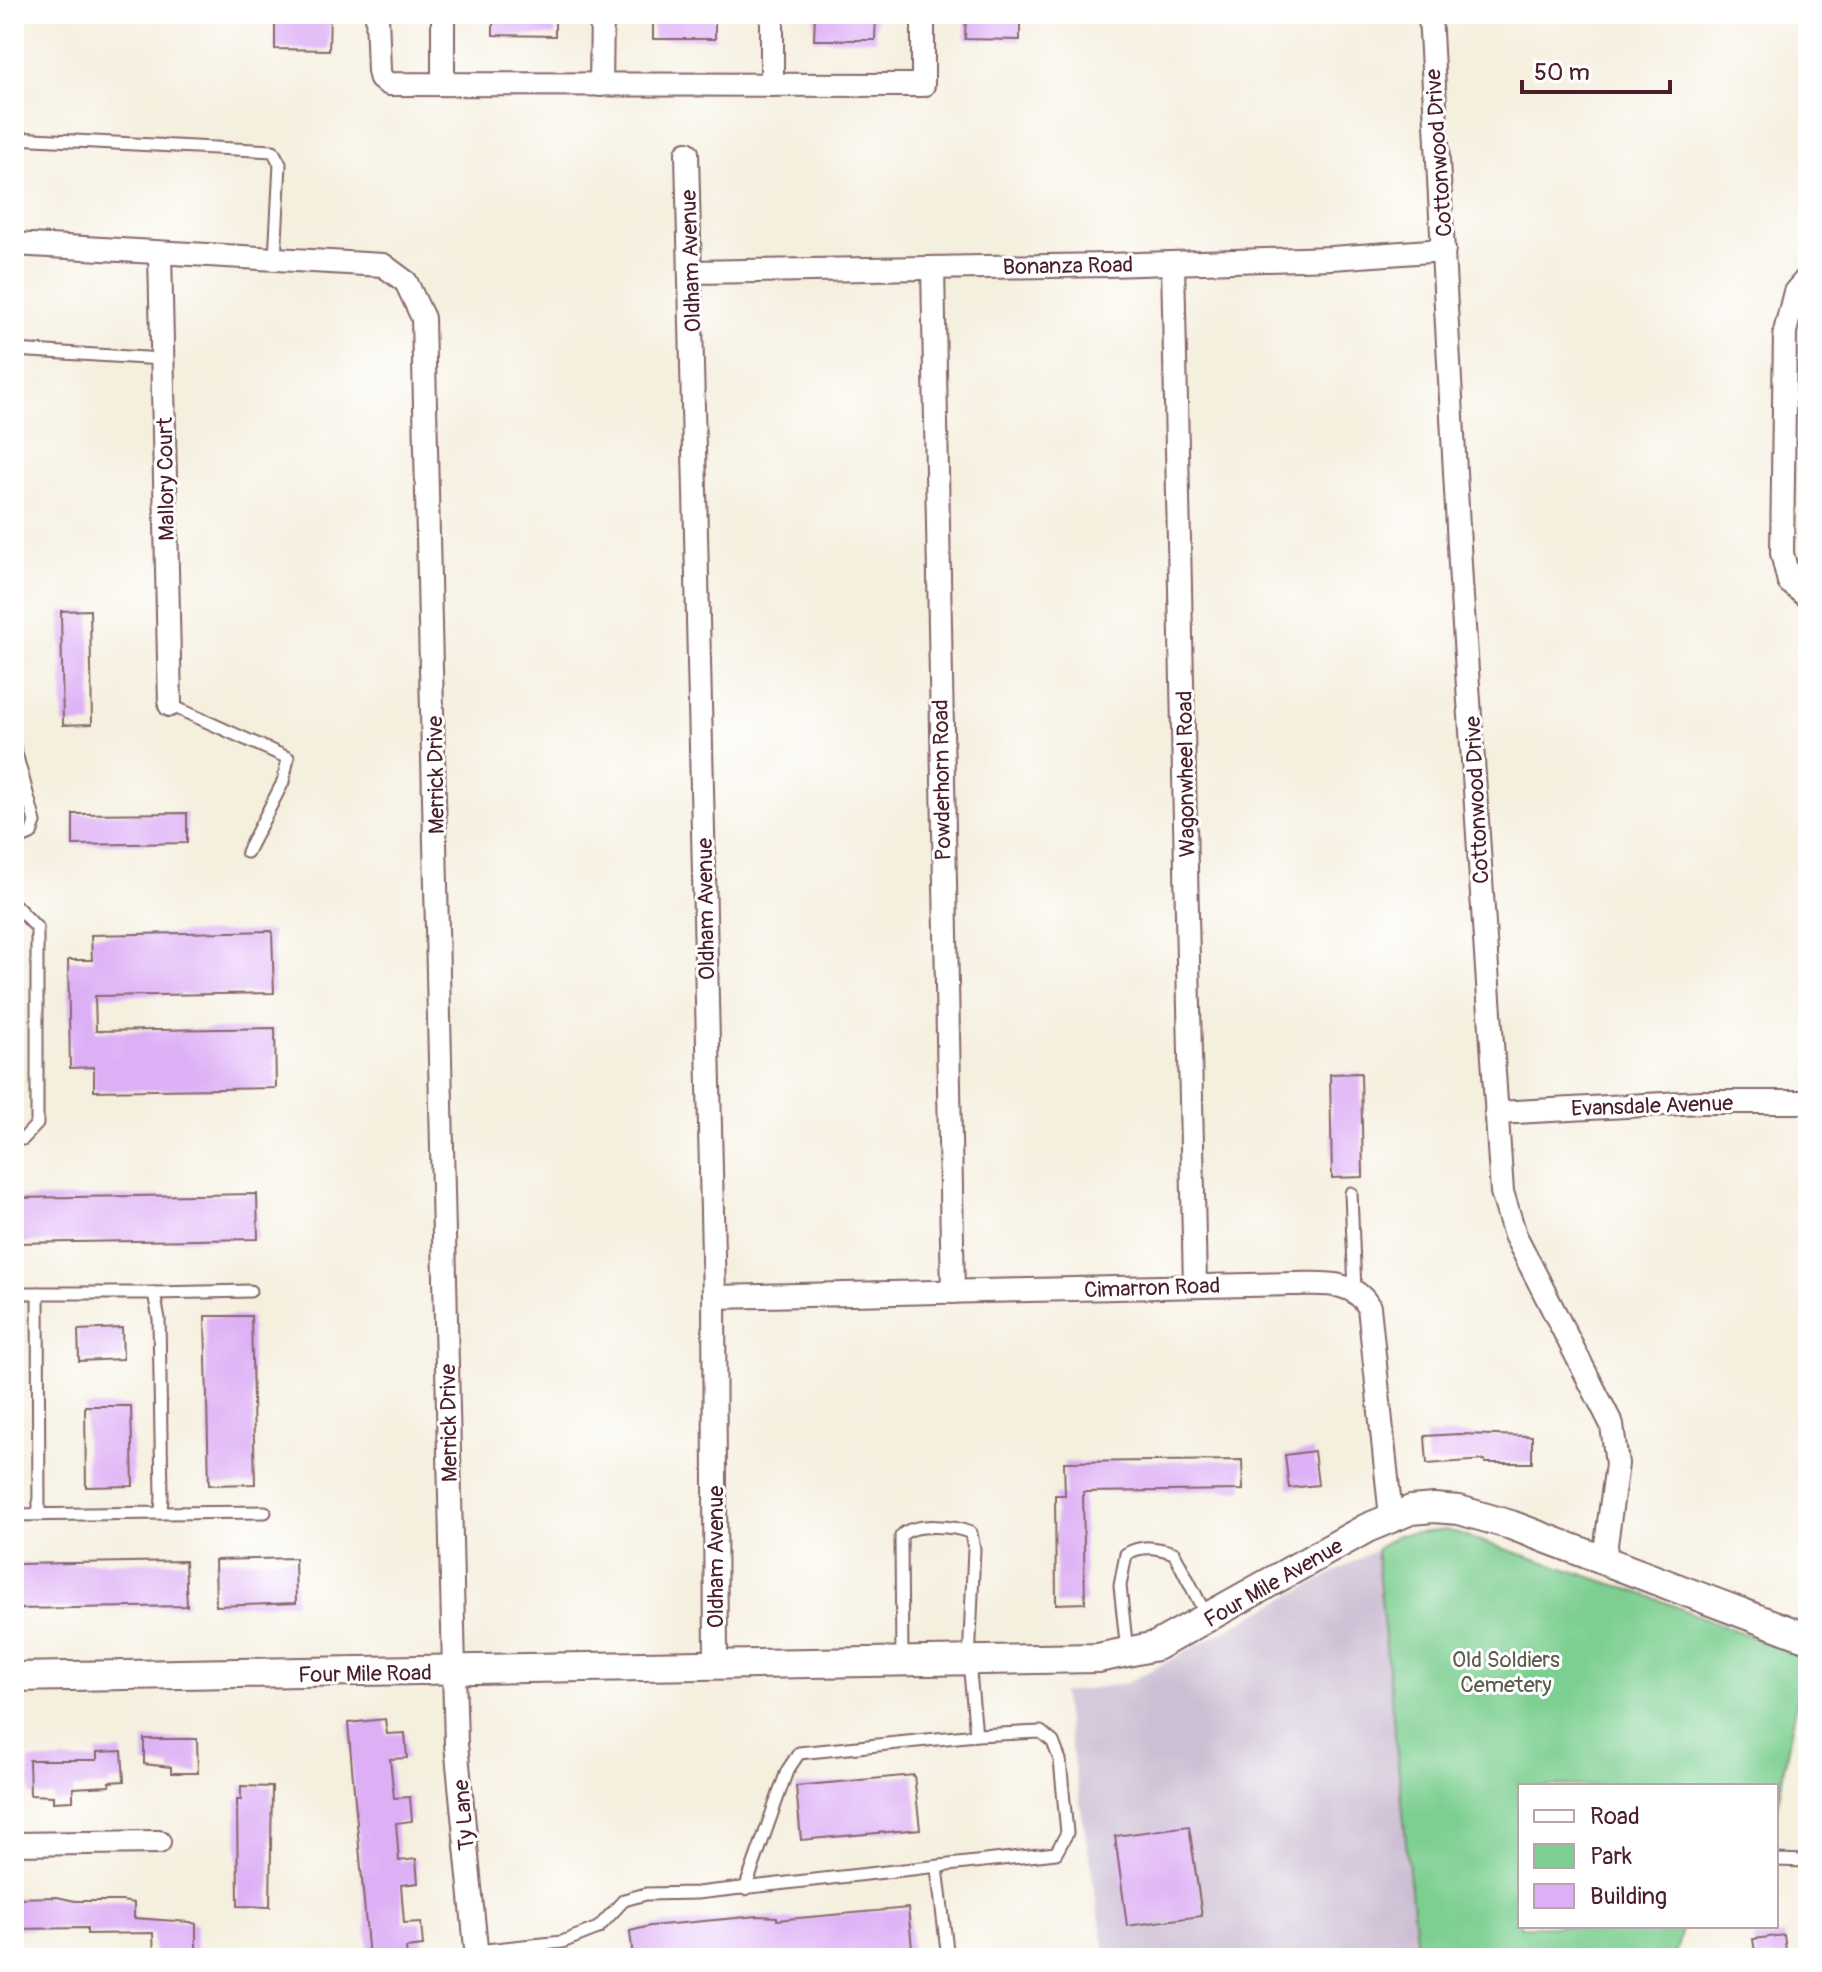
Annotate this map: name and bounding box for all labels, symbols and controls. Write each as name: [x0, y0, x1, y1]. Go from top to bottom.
scale bar: [1522, 44, 1670, 94]
text: 50 m: [1534, 58, 1590, 87]
street label: Cottonwood Drive: [1419, 68, 1459, 238]
street label: Oldham Avenue: [675, 189, 707, 333]
street label: Bonanza Road: [1003, 251, 1134, 281]
street label: Mallory Court: [151, 417, 181, 541]
street label: Wagonwheel Road: [1171, 690, 1201, 858]
street label: Powderhorn Road: [927, 699, 957, 861]
street label: Merrick Drive: [421, 715, 451, 834]
street label: Cottonwood Drive: [1459, 715, 1495, 885]
street label: Oldham Avenue: [691, 837, 721, 980]
street label: Evansdale Avenue: [1570, 1089, 1734, 1123]
street label: Cimarron Road: [1083, 1272, 1221, 1304]
street label: Merrick Drive: [434, 1363, 464, 1482]
street label: Oldham Avenue: [702, 1486, 730, 1628]
street label: Four Mile Avenue: [1199, 1532, 1348, 1634]
park label: Old Soldiers Cemetery: [1452, 1646, 1560, 1699]
street label: Four Mile Road: [298, 1659, 432, 1689]
street label: Ty Lane: [447, 1778, 481, 1851]
legend: [1518, 1784, 1778, 1928]
text: Road: [1590, 1802, 1640, 1831]
text: Park: [1590, 1842, 1632, 1871]
text: Building: [1590, 1882, 1667, 1911]

